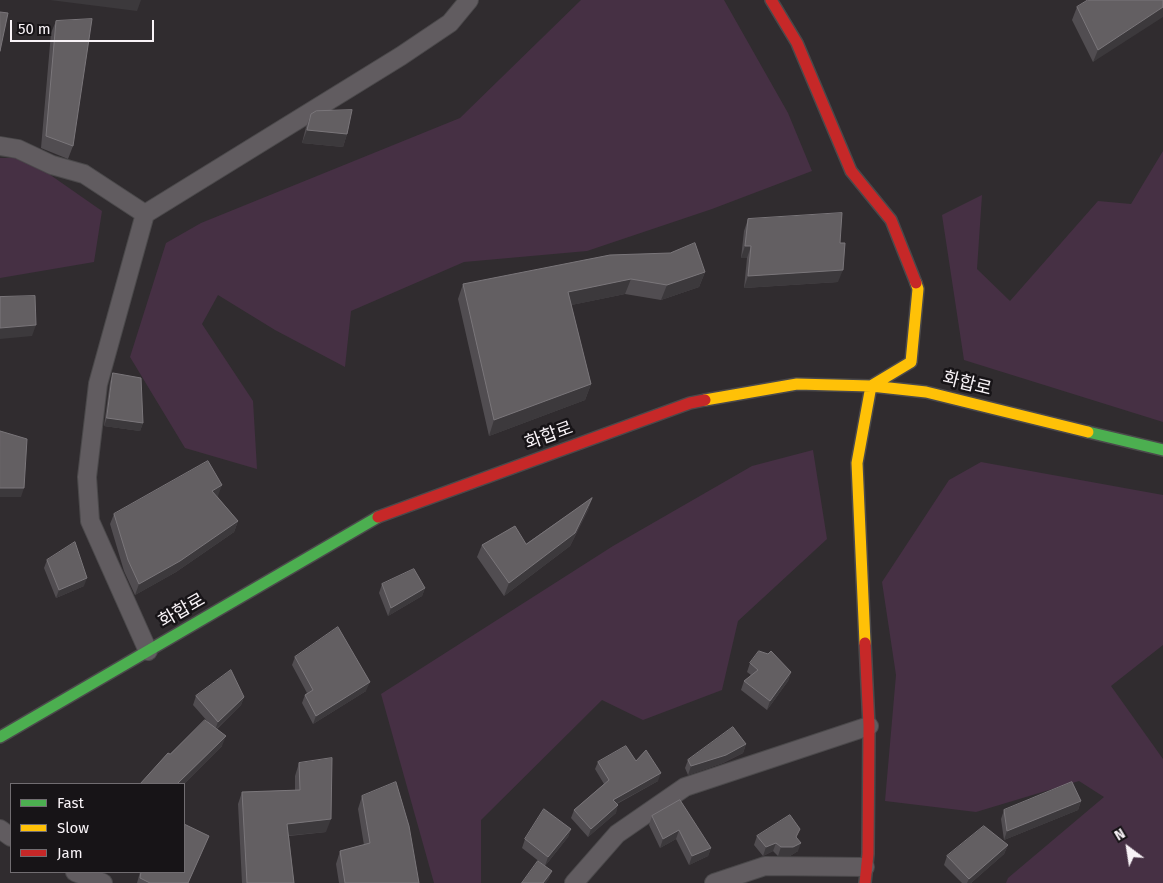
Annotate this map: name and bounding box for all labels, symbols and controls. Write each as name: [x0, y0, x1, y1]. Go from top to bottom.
scale bar: [12, 10, 156, 42]
text: 50 m: [18, 20, 51, 38]
street label: 화합로: [940, 368, 994, 400]
street label: 화합로: [522, 417, 576, 455]
street label: 화합로: [155, 589, 209, 633]
legend: [10, 783, 185, 873]
text: Fast: [57, 794, 84, 812]
text: Slow: [57, 819, 89, 837]
north arrow: [1103, 823, 1153, 873]
text: N: [1112, 825, 1128, 844]
text: Jam: [57, 844, 83, 862]

